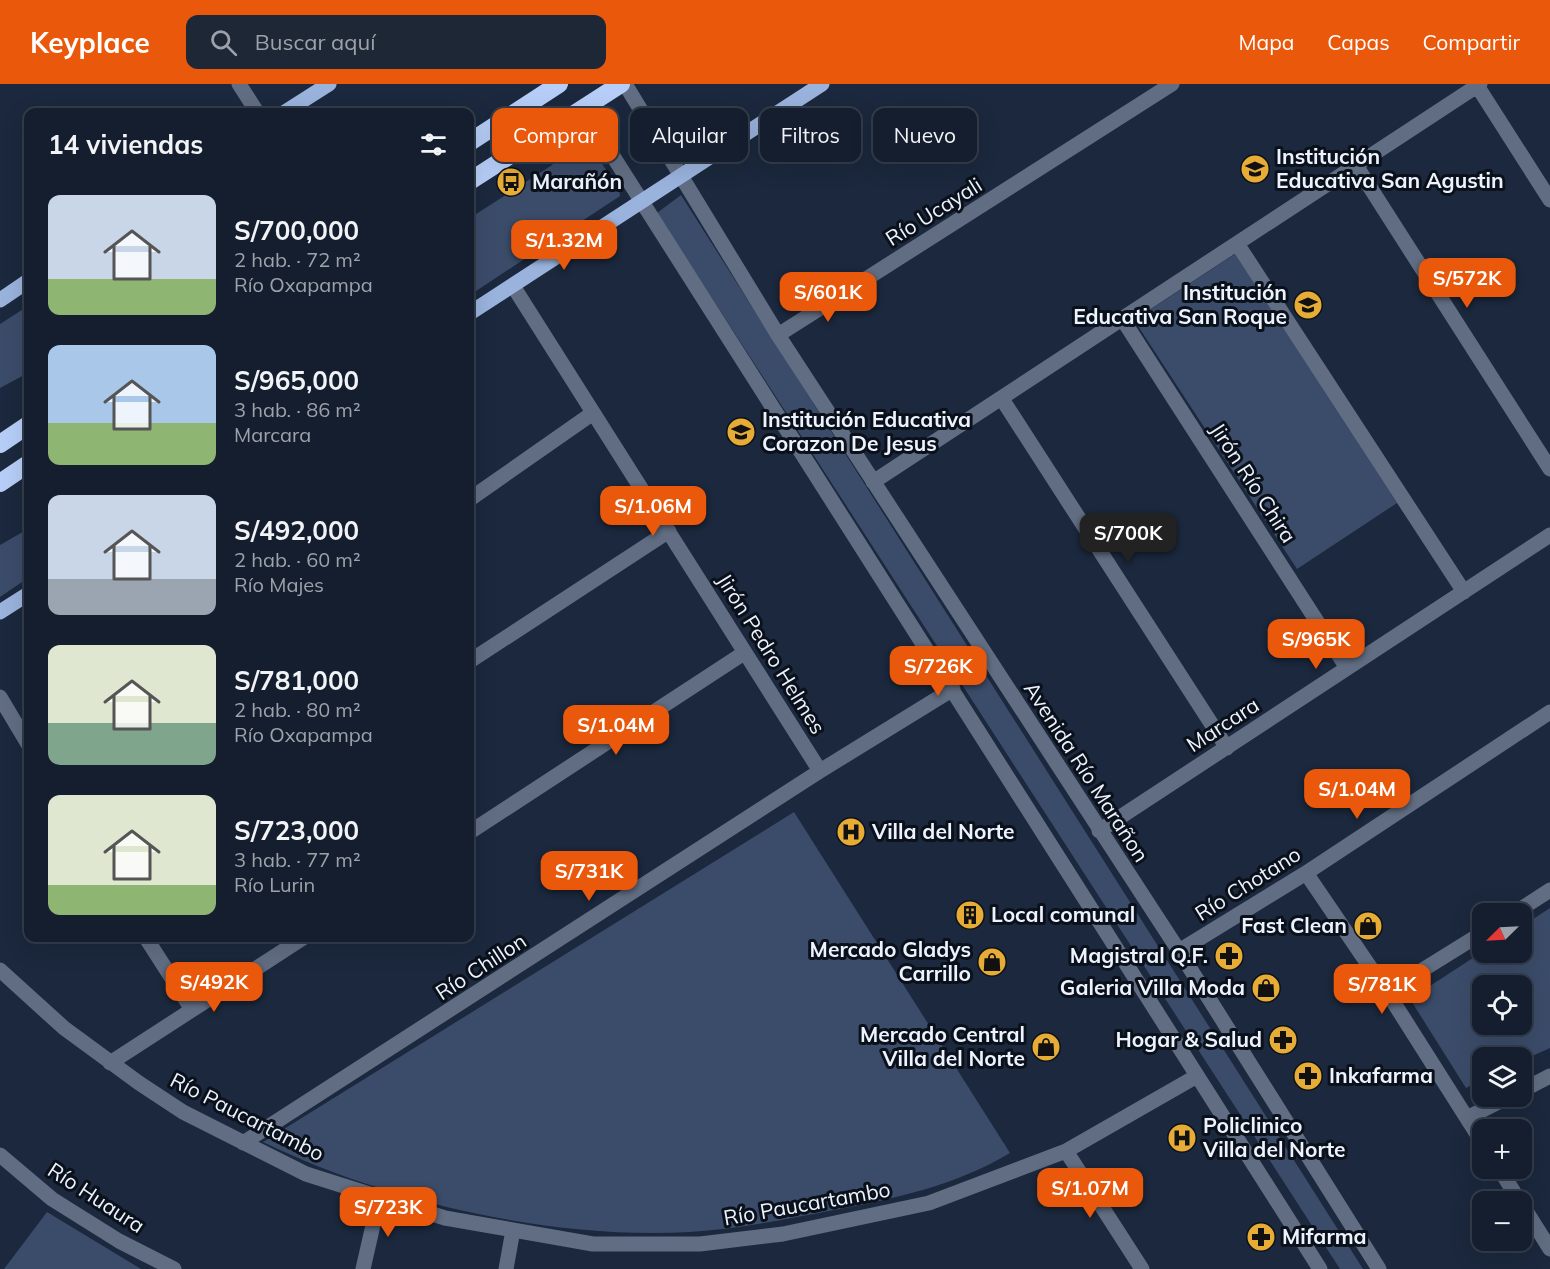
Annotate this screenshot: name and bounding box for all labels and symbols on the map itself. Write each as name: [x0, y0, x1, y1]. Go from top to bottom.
place label: Institución Educativa San Agustin: [1276, 143, 1504, 193]
school or university icon: Institución Educativa San Agustin: [1239, 153, 1271, 185]
bus stop icon: Marañón: [495, 166, 527, 198]
place label: Marañón: [532, 168, 622, 194]
street label: Río Ucayali: [880, 171, 986, 251]
pin: S/1.32M: [509, 220, 619, 271]
pin: S/572K: [1418, 258, 1516, 309]
pin: S/601K: [779, 272, 877, 323]
place label: Institución Educativa San Roque: [1073, 279, 1287, 329]
school or university icon: Institución Educativa San Roque: [1292, 289, 1324, 321]
place label: Institución Educativa Corazon De Jesus: [762, 406, 971, 456]
school or university icon: Institución Educativa Corazon De Jesus: [725, 416, 757, 448]
street label: Jirón Río Chira: [1205, 418, 1302, 547]
pin: S/1.06M: [598, 486, 708, 537]
pin: S/700K: [1079, 513, 1177, 564]
street label: Jirón Pedro Helmes: [712, 568, 832, 738]
pin: S/965K: [1267, 619, 1365, 670]
pin: S/726K: [889, 646, 987, 697]
street label: Avenida Río Marañon: [1019, 676, 1155, 866]
street label: Marcara: [1181, 691, 1264, 757]
pin: S/1.04M: [561, 705, 671, 756]
pin: S/1.04M: [1302, 769, 1412, 820]
hospital icon: Villa del Norte: [835, 816, 867, 848]
place label: Villa del Norte: [871, 818, 1015, 844]
street label: Río Chotano: [1190, 840, 1305, 926]
pin: S/731K: [540, 851, 638, 902]
building icon: Local comunal: [954, 899, 986, 931]
place label: Local comunal: [991, 901, 1135, 927]
north arrow: [1472, 903, 1532, 963]
shop icon: Fast Clean: [1352, 910, 1384, 942]
place label: Fast Clean: [1241, 912, 1347, 938]
street label: Río Chillon: [430, 927, 531, 1005]
place label: Mercado Gladys Carrillo: [810, 936, 971, 986]
pharmacy icon: Magistral Q.F.: [1213, 940, 1245, 972]
place label: Magistral Q.F.: [1070, 942, 1208, 968]
shop icon: Mercado Gladys Carrillo: [976, 946, 1008, 978]
pin: S/492K: [165, 962, 263, 1013]
pin: S/781K: [1333, 964, 1431, 1015]
shop icon: Galeria Villa Moda: [1250, 972, 1282, 1004]
place label: Galeria Villa Moda: [1060, 974, 1245, 1000]
place label: Mercado Central Villa del Norte: [860, 1021, 1025, 1071]
pharmacy icon: Hogar & Salud: [1267, 1024, 1299, 1056]
place label: Hogar & Salud: [1115, 1026, 1262, 1052]
shop icon: Mercado Central Villa del Norte: [1030, 1031, 1062, 1063]
pharmacy icon: Inkafarma: [1292, 1060, 1324, 1092]
place label: Inkafarma: [1329, 1062, 1433, 1088]
street label: Río Paucartambo: [166, 1066, 329, 1166]
place label: Policlinico Villa del Norte: [1202, 1112, 1346, 1162]
hospital icon: Policlinico Villa del Norte: [1166, 1122, 1198, 1154]
street label: Río Huaura: [43, 1156, 150, 1238]
pin: S/1.07M: [1035, 1168, 1145, 1219]
street label: Río Paucartambo: [721, 1176, 892, 1230]
pin: S/723K: [339, 1187, 437, 1238]
pharmacy icon: Mifarma: [1245, 1221, 1277, 1253]
place label: Mifarma: [1282, 1223, 1367, 1249]

